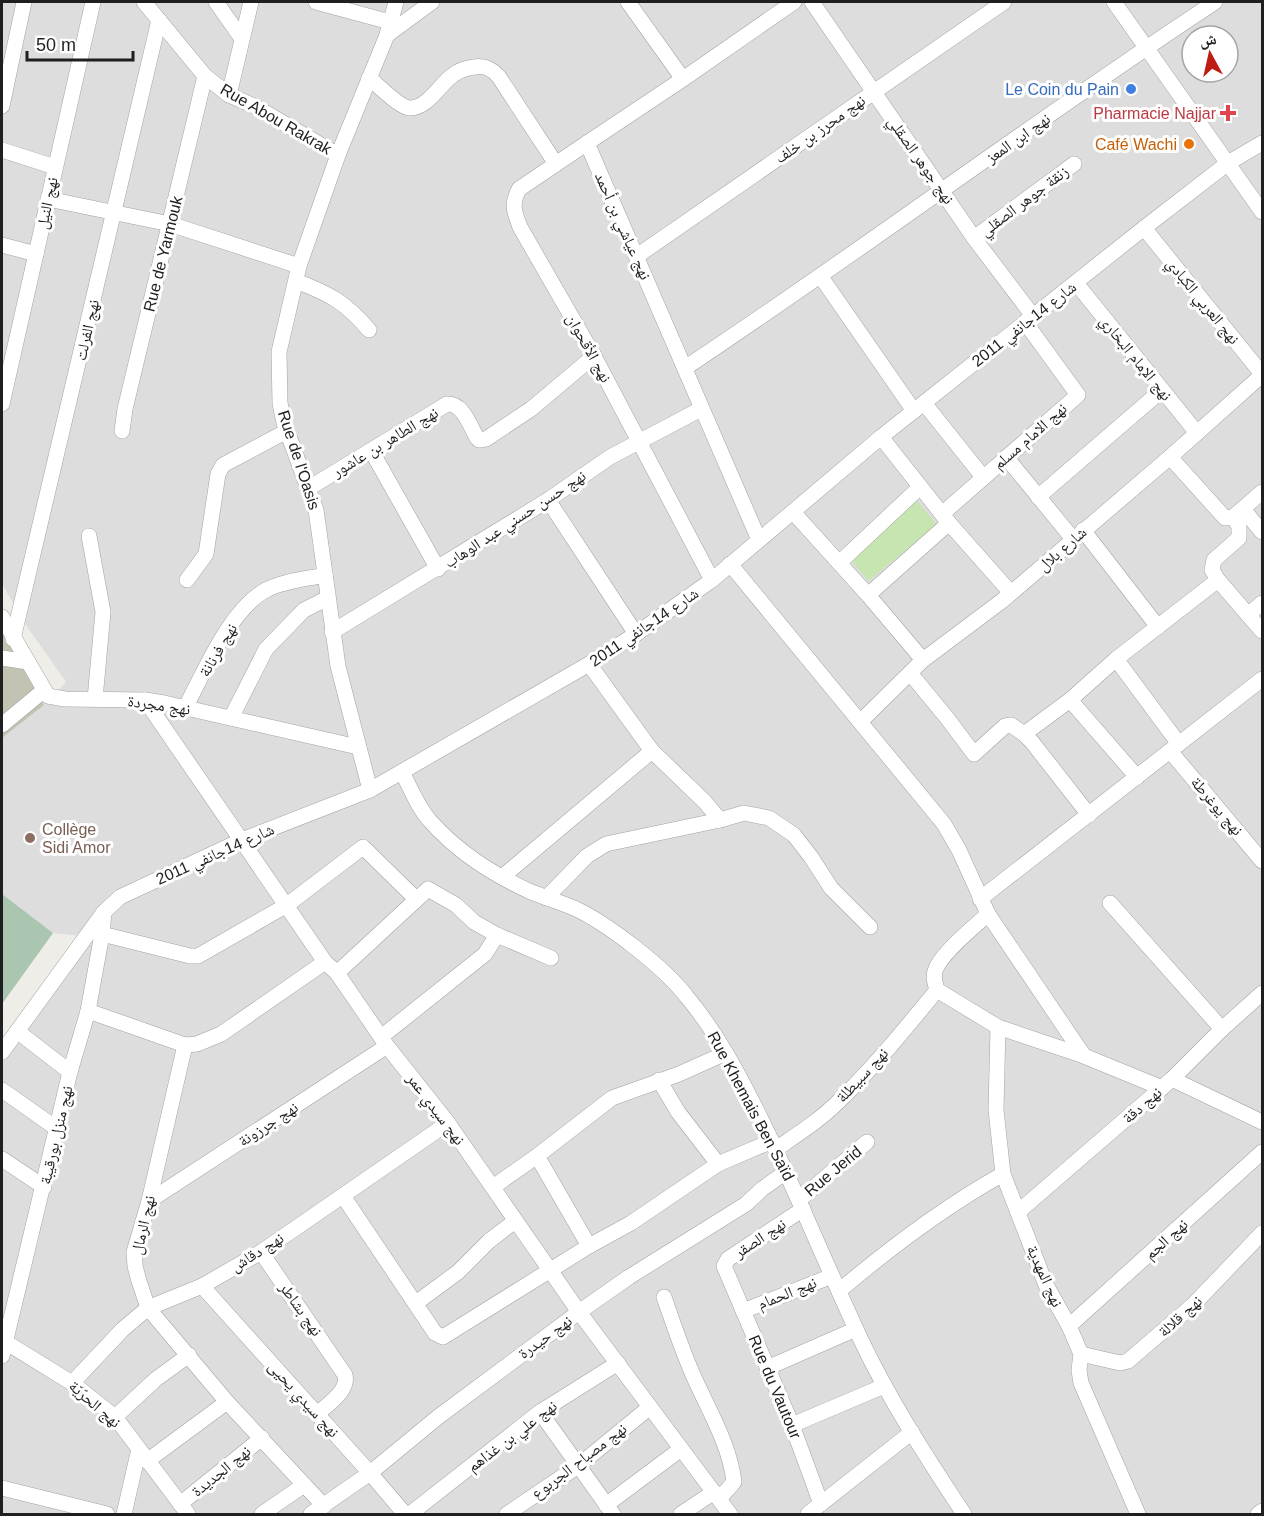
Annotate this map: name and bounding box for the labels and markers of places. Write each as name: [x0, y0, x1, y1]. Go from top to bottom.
place label: Le Coin du Pain: [1005, 81, 1119, 98]
marker: Le Coin du Pain: [1124, 82, 1138, 96]
place label: Pharmacie Najjar: [1093, 105, 1217, 122]
marker: Pharmacie Najjar: [1221, 106, 1235, 120]
place label: Café Wachi: [1095, 136, 1177, 153]
marker: Café Wachi: [1182, 137, 1196, 151]
place label: Collège Sidi Amor: [42, 821, 111, 856]
marker: Collège Sidi Amor: [23, 831, 37, 845]

